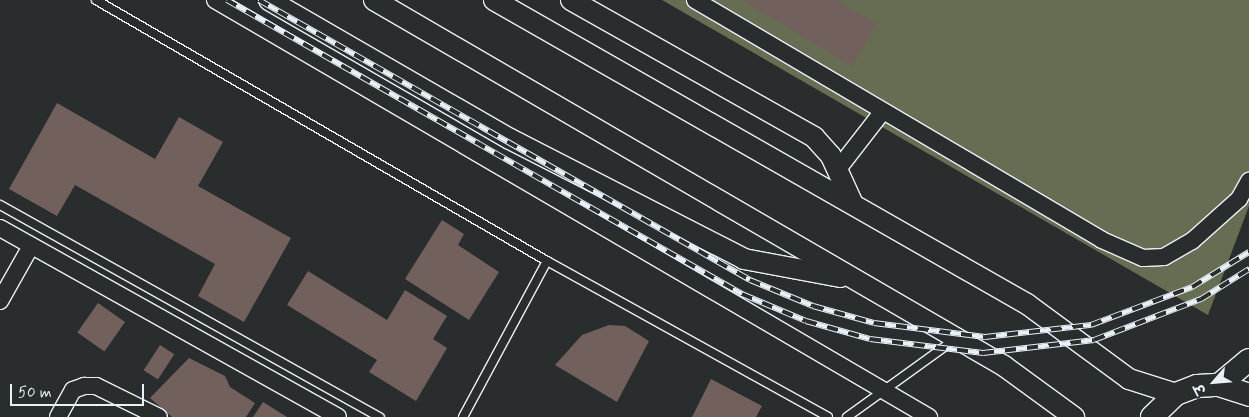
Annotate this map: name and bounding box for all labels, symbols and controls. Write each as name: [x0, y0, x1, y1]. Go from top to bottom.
north arrow: [1189, 357, 1239, 407]
scale bar: [12, 374, 146, 406]
text: उ: [1191, 381, 1211, 397]
text: 50 m: [18, 383, 52, 403]

